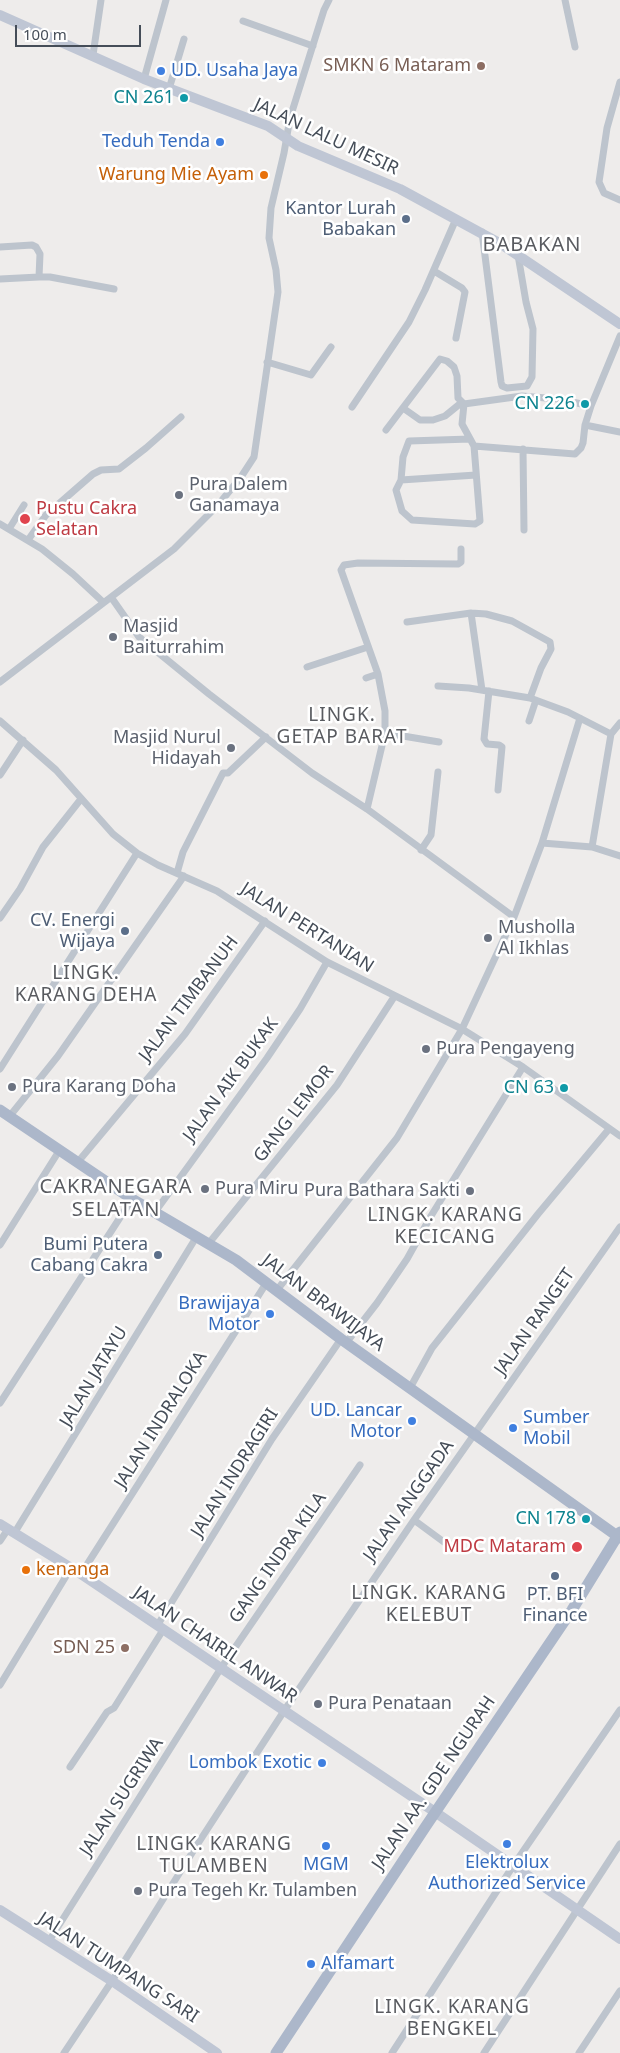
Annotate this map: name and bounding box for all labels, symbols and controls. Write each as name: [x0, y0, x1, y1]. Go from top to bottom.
scale bar: [18, 15, 144, 47]
text: 100 m: [23, 24, 67, 44]
place label: SMKN 6 Mataram: [323, 55, 471, 77]
place label: UD. Usaha Jaya: [171, 60, 298, 82]
marker: SMKN 6 Mataram: [475, 60, 487, 72]
marker: UD. Usaha Jaya: [155, 65, 167, 77]
place label: CN 261: [113, 87, 174, 109]
marker: CN 261: [178, 92, 190, 104]
street label: JALAN LALU MESIR: [250, 94, 402, 180]
place label: Teduh Tenda: [102, 131, 210, 153]
marker: Teduh Tenda: [214, 136, 226, 148]
place label: Warung Mie Ayam: [99, 164, 254, 186]
marker: Warung Mie Ayam: [258, 169, 270, 181]
place label: Kantor Lurah Babakan: [285, 198, 396, 240]
marker: Kantor Lurah Babakan: [400, 213, 412, 225]
district label: BABAKAN: [482, 233, 582, 257]
place label: CN 226: [514, 393, 575, 415]
marker: CN 226: [579, 398, 591, 410]
place label: Pura Dalem Ganamaya: [189, 474, 288, 516]
marker: Pura Dalem Ganamaya: [173, 489, 185, 501]
place label: Pustu Cakra Selatan: [36, 498, 137, 540]
marker: Pustu Cakra Selatan: [18, 512, 32, 526]
place label: Masjid Baiturrahim: [123, 616, 224, 659]
marker: Masjid Baiturrahim: [107, 631, 119, 643]
district label: LINGK. GETAP BARAT: [275, 705, 409, 749]
place label: Masjid Nurul Hidayah: [113, 727, 221, 770]
marker: Masjid Nurul Hidayah: [225, 742, 237, 754]
street label: JALAN PERTANIAN: [236, 878, 378, 978]
place label: CV. Energi Wijaya: [30, 910, 115, 952]
place label: Musholla Al Ikhlas: [498, 917, 575, 960]
marker: CV. Energi Wijaya: [119, 925, 131, 937]
street label: JALAN TIMBANUH: [135, 932, 243, 1066]
marker: Musholla Al Ikhlas: [482, 932, 494, 944]
district label: LINGK. KARANG DEHA: [13, 963, 159, 1007]
street label: JALAN AIK BUKAK: [179, 1014, 283, 1146]
place label: Pura Pengayeng: [436, 1038, 575, 1060]
marker: Pura Pengayeng: [420, 1043, 432, 1055]
street label: GANG LEMOR: [249, 1061, 339, 1167]
place label: Pura Karang Doha: [22, 1076, 176, 1098]
place label: CN 63: [504, 1077, 554, 1099]
marker: Pura Karang Doha: [6, 1081, 18, 1093]
marker: CN 63: [558, 1082, 570, 1094]
district label: CAKRANEGARA SELATAN: [38, 1175, 194, 1222]
place label: Pura Miru: [215, 1178, 298, 1200]
place label: Pura Bathara Sakti: [304, 1180, 460, 1202]
marker: Pura Miru: [199, 1183, 211, 1195]
marker: Pura Bathara Sakti: [464, 1185, 476, 1197]
district label: LINGK. KARANG KECICANG: [366, 1205, 524, 1249]
place label: Bumi Putera Cabang Cakra: [30, 1234, 148, 1276]
marker: Bumi Putera Cabang Cakra: [152, 1249, 164, 1261]
street label: JALAN BRAWIJAYA: [257, 1250, 389, 1356]
street label: JALAN RANGET: [490, 1265, 580, 1379]
place label: Brawijaya Motor: [178, 1293, 260, 1336]
marker: Brawijaya Motor: [264, 1308, 276, 1320]
street label: JALAN JATAYU: [56, 1323, 132, 1431]
street label: JALAN INDRALOKA: [110, 1348, 212, 1492]
place label: UD. Lancar Motor: [310, 1400, 402, 1442]
street label: JALAN INDRAGIRI: [187, 1405, 283, 1541]
place label: Sumber Mobil: [523, 1407, 589, 1450]
marker: UD. Lancar Motor: [406, 1415, 418, 1427]
marker: Sumber Mobil: [507, 1422, 519, 1434]
street label: JALAN ANGGADA: [359, 1436, 459, 1566]
street label: GANG INDRA KILA: [225, 1489, 331, 1627]
place label: CN 178: [515, 1508, 576, 1530]
marker: CN 178: [580, 1513, 592, 1525]
place label: MDC Mataram: [443, 1536, 566, 1558]
marker: MDC Mataram: [570, 1540, 584, 1554]
place label: kenanga: [36, 1559, 109, 1581]
marker: kenanga: [20, 1564, 32, 1576]
marker: PT. BFI Finance: [549, 1570, 561, 1582]
street label: JALAN CHAIRIL ANWAR: [129, 1582, 301, 1708]
district label: LINGK. KARANG KELEBUT: [350, 1583, 508, 1627]
place label: PT. BFI Finance: [522, 1584, 588, 1626]
place label: SDN 25: [53, 1637, 115, 1659]
marker: SDN 25: [119, 1642, 131, 1654]
street label: JALAN AA. GDE NGURAH: [368, 1692, 500, 1874]
place label: Pura Penataan: [328, 1693, 452, 1715]
marker: Pura Penataan: [312, 1698, 324, 1710]
street label: JALAN SUGRIWA: [76, 1734, 168, 1860]
place label: Lombok Exotic: [189, 1752, 312, 1774]
marker: Lombok Exotic: [316, 1757, 328, 1769]
district label: LINGK. KARANG TULAMBEN: [135, 1834, 293, 1878]
marker: Elektrolux Authorized Service: [501, 1838, 513, 1850]
marker: MGM: [320, 1840, 332, 1852]
place label: Elektrolux Authorized Service: [428, 1852, 586, 1895]
place label: MGM: [303, 1854, 349, 1876]
place label: Pura Tegeh Kr. Tulamben: [148, 1880, 357, 1902]
marker: Pura Tegeh Kr. Tulamben: [132, 1885, 144, 1897]
street label: JALAN TUMPANG SARI: [34, 1908, 202, 2028]
place label: Alfamart: [321, 1953, 394, 1975]
marker: Alfamart: [305, 1958, 317, 1970]
district label: LINGK. KARANG BENGKEL: [373, 1997, 531, 2041]

